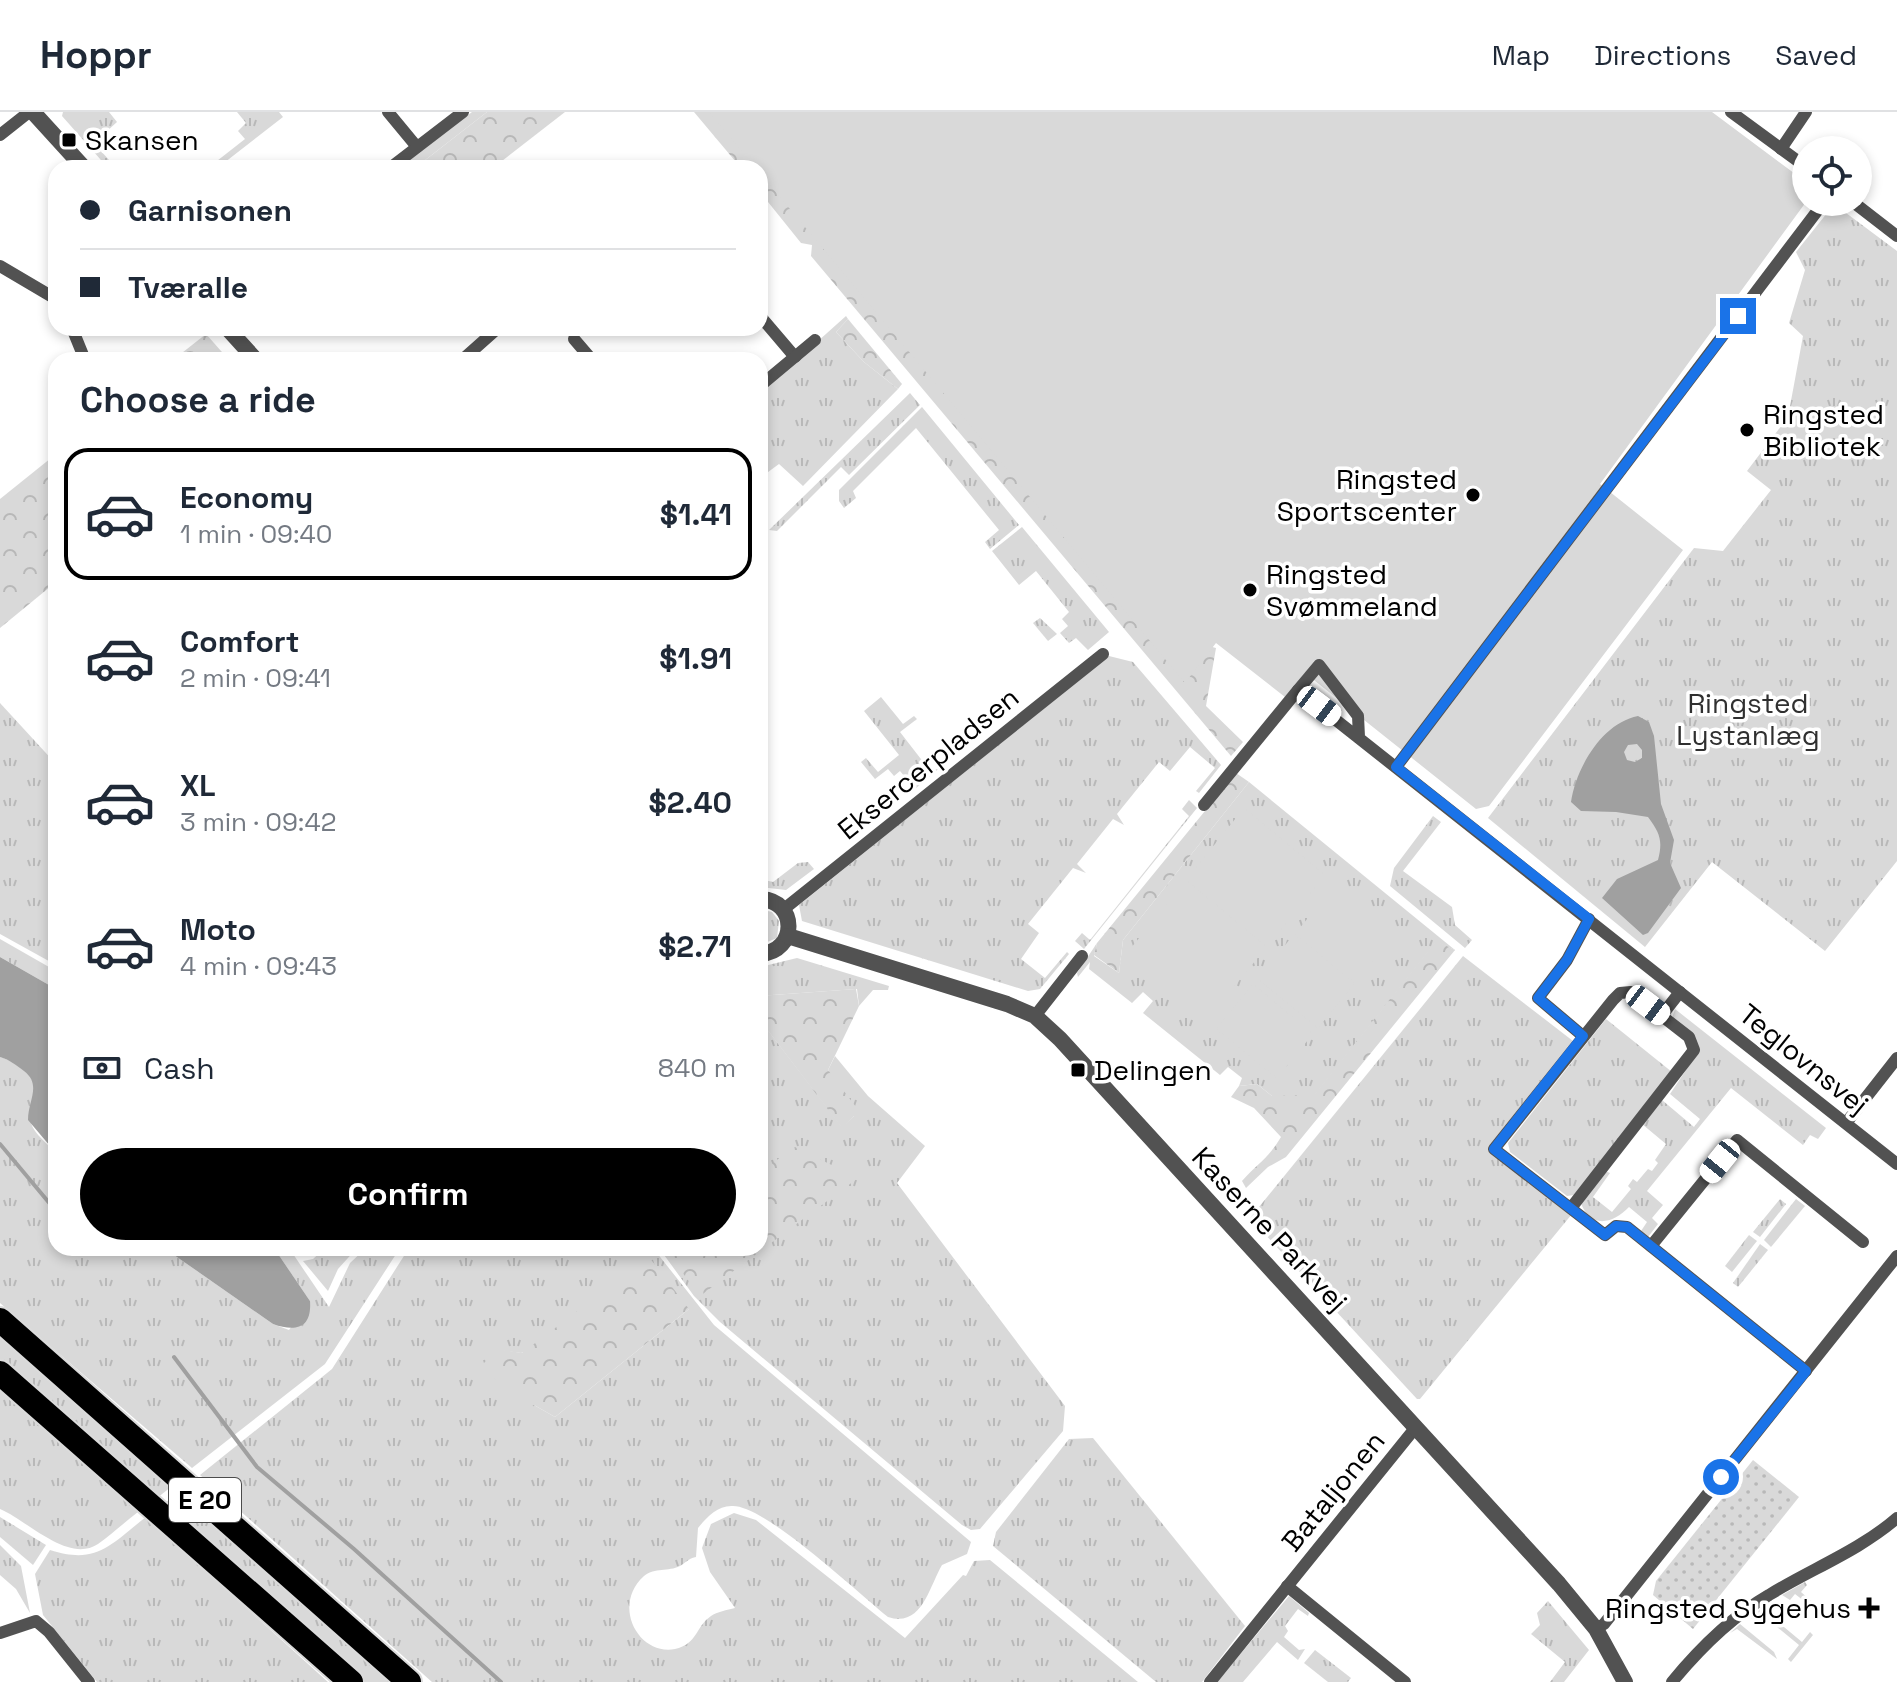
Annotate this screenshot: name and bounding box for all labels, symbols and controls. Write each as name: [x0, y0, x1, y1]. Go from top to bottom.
text: Hoppr: [40, 31, 152, 79]
text: Map: [1492, 37, 1550, 73]
text: Directions: [1594, 37, 1731, 73]
text: Saved: [1775, 37, 1857, 73]
place label: Skansen: [85, 122, 199, 158]
marker: Skansen: [60, 131, 78, 149]
map controls: [1792, 136, 1872, 216]
button: locate: [1792, 136, 1872, 216]
text: Garnisonen: [128, 191, 292, 230]
text: Tværalle: [128, 268, 248, 307]
route end: [1720, 298, 1756, 334]
text: Choose a ride: [80, 377, 316, 423]
place label: Ringsted Bibliotek: [1763, 396, 1884, 464]
marker: Ringsted Bibliotek: [1738, 421, 1756, 439]
place label: Ringsted Sportscenter: [1277, 461, 1457, 529]
icon: car: [84, 478, 156, 550]
text: Economy: [180, 478, 313, 517]
marker: Ringsted Sportscenter: [1464, 486, 1482, 504]
text: $1.41: [660, 495, 732, 534]
text: 1 min · 09:40: [180, 517, 333, 551]
place label: Ringsted Svømmeland: [1266, 556, 1438, 624]
marker: Ringsted Svømmeland: [1241, 581, 1259, 599]
icon: car: [84, 622, 156, 694]
text: Comfort: [180, 622, 299, 661]
text: $1.91: [659, 639, 732, 678]
text: 2 min · 09:41: [180, 661, 331, 695]
street label: Eksercerpladsen: [830, 679, 1026, 847]
car: [1293, 682, 1345, 730]
park label: Ringsted Lystanlæg: [1676, 685, 1820, 753]
icon: car: [84, 766, 156, 838]
text: XL: [180, 766, 216, 805]
text: $2.40: [649, 783, 732, 822]
text: 3 min · 09:42: [180, 805, 336, 839]
icon: car: [84, 910, 156, 982]
text: Moto: [180, 910, 256, 949]
text: $2.71: [658, 927, 732, 966]
text: 4 min · 09:43: [180, 949, 337, 983]
car: [1622, 981, 1674, 1029]
street label: Teglovnsvej: [1732, 996, 1876, 1122]
icon: cash: [80, 1046, 124, 1090]
text: Cash: [144, 1049, 215, 1088]
text: 840 m: [658, 1051, 736, 1085]
place label: Delingen: [1094, 1052, 1212, 1088]
marker: Delingen: [1069, 1061, 1087, 1079]
car: [1696, 1135, 1744, 1187]
street label: Kaserne Parkvej: [1184, 1139, 1356, 1319]
button: Confirm: [80, 1148, 736, 1240]
street label: Bataljonen: [1274, 1423, 1392, 1559]
route start: [1703, 1459, 1739, 1495]
road number: E 20: [169, 1478, 241, 1522]
place label: Ringsted Sygehus: [1605, 1590, 1851, 1626]
marker: Ringsted Sygehus: [1858, 1597, 1880, 1619]

